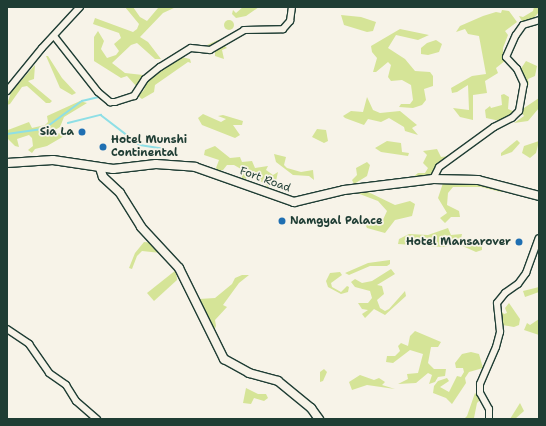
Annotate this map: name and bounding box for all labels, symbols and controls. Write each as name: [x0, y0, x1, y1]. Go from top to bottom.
place label: Sia La: [40, 125, 74, 139]
marker: Sia La: [77, 127, 87, 137]
place label: Hotel Munshi Continental: [111, 134, 187, 160]
marker: Hotel Munshi Continental: [98, 142, 108, 152]
street label: Fort Road: [238, 165, 292, 195]
place label: Namgyal Palace: [290, 214, 383, 228]
marker: Namgyal Palace: [277, 216, 287, 226]
place label: Hotel Mansarover: [406, 235, 511, 249]
marker: Hotel Mansarover: [514, 237, 524, 247]

